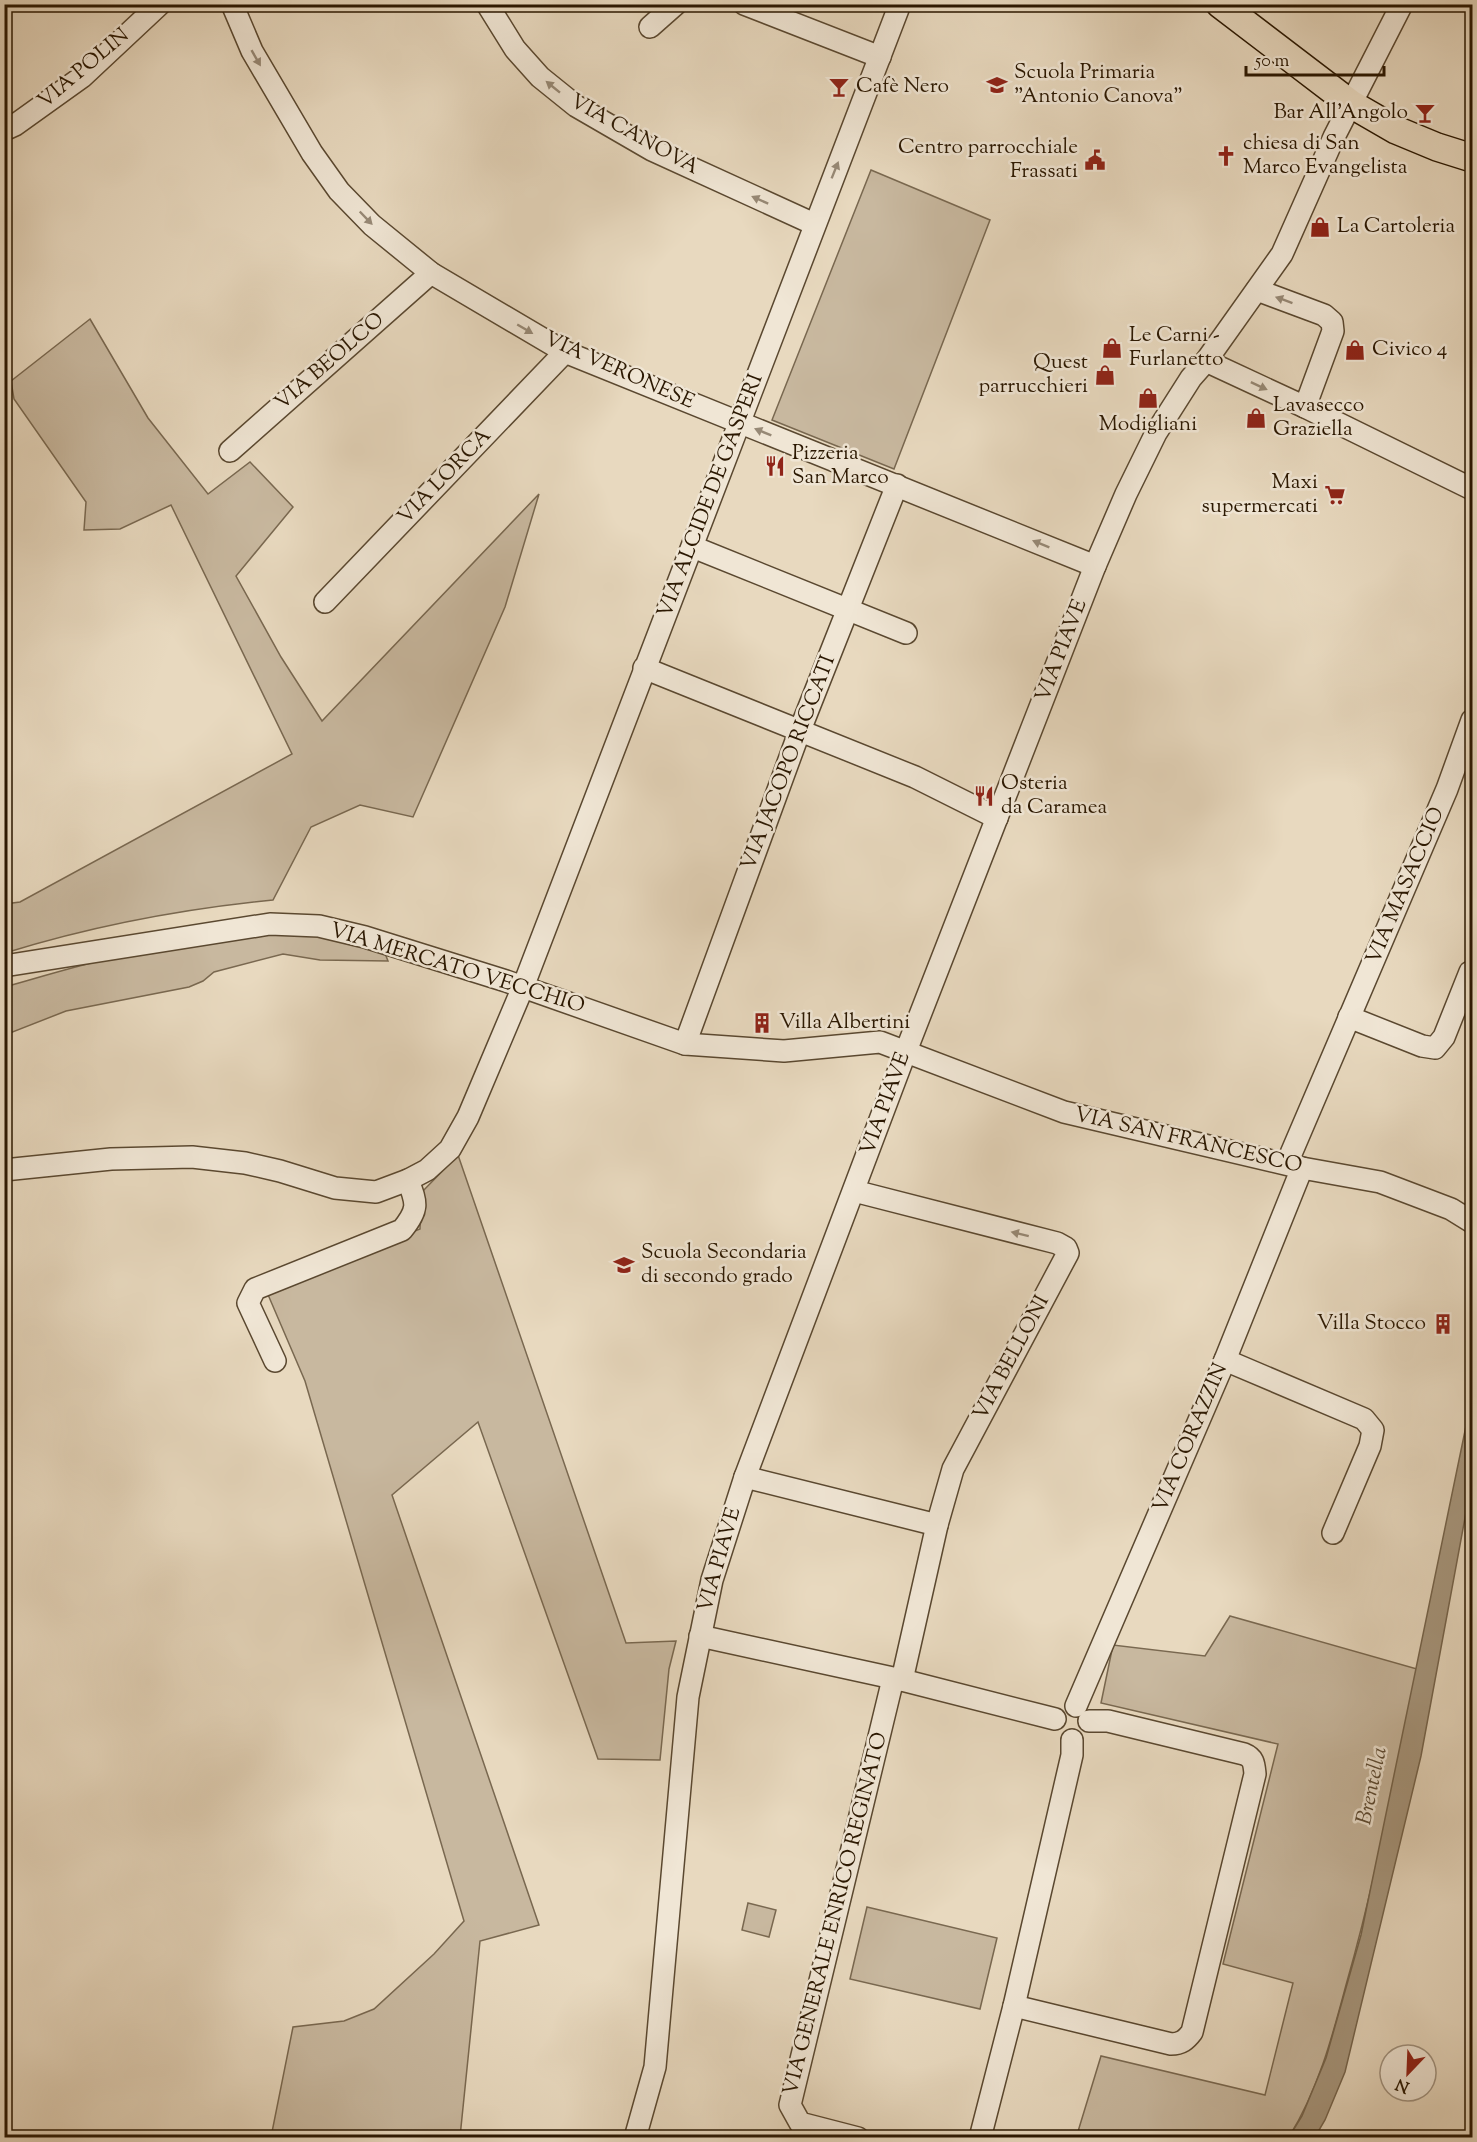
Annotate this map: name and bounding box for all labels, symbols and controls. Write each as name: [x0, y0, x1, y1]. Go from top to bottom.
street label: VIA POLIN: [32, 22, 137, 116]
scale bar: [1246, 39, 1384, 77]
text: 50 m: [1254, 49, 1290, 75]
one-way arrow: [251, 50, 261, 67]
place label: Scuola Primaria "Antonio Canova": [1014, 58, 1183, 112]
place label: Cafè Nero: [856, 72, 949, 102]
school or university icon: Scuola Primaria "Antonio Canova": [985, 73, 1009, 97]
bar icon: Cafè Nero: [827, 75, 851, 99]
one-way arrow: [545, 81, 561, 94]
street label: VIA CANOVA: [564, 87, 704, 183]
place label: Bar All'Angolo: [1273, 98, 1408, 128]
bar icon: Bar All'Angolo: [1413, 101, 1437, 125]
place label: chiesa di San Marco Evangelista: [1243, 129, 1408, 183]
place label: Centro parrocchiale Frassati: [898, 133, 1078, 187]
church icon: chiesa di San Marco Evangelista: [1214, 144, 1238, 168]
public building icon: Centro parrocchiale Frassati: [1083, 148, 1107, 172]
one-way arrow: [831, 160, 841, 178]
one-way arrow: [751, 195, 769, 205]
one-way arrow: [358, 210, 372, 224]
place label: La Cartoleria: [1337, 212, 1456, 242]
shop icon: La Cartoleria: [1308, 215, 1332, 239]
one-way arrow: [1274, 295, 1292, 305]
street label: VIA BEOLCO: [269, 306, 391, 418]
place label: Le Carni - Furlanetto: [1129, 321, 1223, 375]
one-way arrow: [517, 323, 533, 334]
street label: VIA VERONESE: [539, 324, 699, 418]
place label: Civico 4: [1372, 335, 1447, 365]
shop icon: Le Carni - Furlanetto: [1100, 336, 1124, 360]
shop icon: Civico 4: [1343, 338, 1367, 362]
place label: Quest parrucchieri: [978, 348, 1088, 402]
shop icon: Quest parrucchieri: [1093, 363, 1117, 387]
street label: VIA ALCIDE DE GASPERI: [651, 369, 772, 622]
one-way arrow: [1250, 381, 1267, 390]
shop icon: Modigliani: [1136, 386, 1160, 410]
place label: Lavasecco Graziella: [1273, 391, 1364, 445]
shop icon: Lavasecco Graziella: [1244, 406, 1268, 430]
place label: Modigliani: [1099, 410, 1197, 440]
street label: VIA LORCA: [391, 422, 499, 532]
one-way arrow: [754, 427, 772, 436]
place label: Pizzeria San Marco: [792, 439, 889, 493]
restaurant icon: Pizzeria San Marco: [763, 454, 787, 478]
place label: Maxi supermercati: [1201, 468, 1318, 522]
supermarket icon: Maxi supermercati: [1323, 483, 1347, 507]
one-way arrow: [1032, 539, 1050, 549]
street label: VIA PIAVE: [1029, 595, 1095, 707]
street label: VIA JACOPO RICCATI: [734, 651, 844, 875]
place label: Osteria da Caramea: [1001, 769, 1108, 823]
restaurant icon: Osteria da Caramea: [972, 784, 996, 808]
street label: VIA MASACCIO: [1359, 803, 1453, 969]
street label: VIA MERCATO VECCHIO: [326, 916, 588, 1022]
place label: Villa Albertini: [779, 1008, 910, 1038]
building icon: Villa Albertini: [750, 1011, 774, 1035]
street label: VIA PIAVE: [853, 1048, 919, 1160]
street label: VIA SAN FRANCESCO: [1071, 1100, 1305, 1182]
one-way arrow: [1011, 1228, 1029, 1238]
place label: Scuola Secondaria di secondo grado: [641, 1238, 807, 1292]
school or university icon: Scuola Secondaria di secondo grado: [612, 1253, 636, 1277]
street label: VIA BELLONI: [966, 1290, 1058, 1426]
place label: Villa Stocco: [1317, 1309, 1426, 1339]
building icon: Villa Stocco: [1431, 1312, 1455, 1336]
street label: VIA CORAZZIN: [1146, 1358, 1236, 1517]
street label: VIA PIAVE: [691, 1504, 749, 1616]
street label: VIA GENERALE ENRICO REGINATO: [776, 1729, 896, 2099]
water label: Brentella: [1349, 1744, 1397, 1828]
north arrow: [1378, 2043, 1438, 2103]
text: N: [1393, 2071, 1413, 2098]

